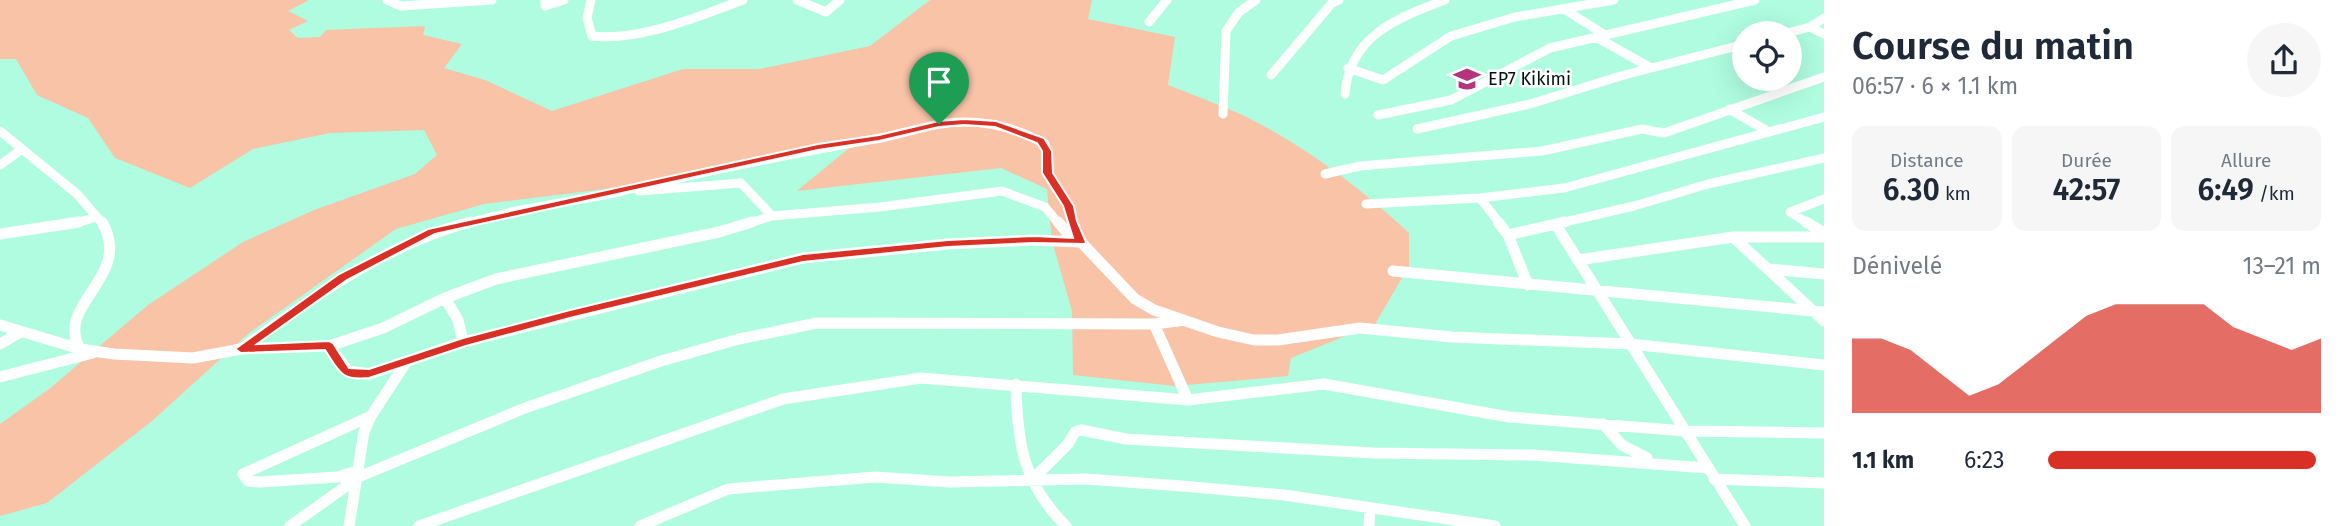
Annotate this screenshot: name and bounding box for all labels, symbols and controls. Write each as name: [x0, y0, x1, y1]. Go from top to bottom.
map controls: [1732, 21, 1802, 91]
button: locate: [1732, 21, 1802, 91]
text: Course du matin: [1852, 23, 2134, 69]
button: share: [2247, 23, 2321, 97]
pin: [909, 52, 969, 124]
icon: arrive: [920, 63, 958, 101]
school or university icon: EP7 Kikimi: [1452, 64, 1482, 94]
place label: EP7 Kikimi: [1488, 68, 1571, 90]
text: 06:57 · 6 × 1.1 km: [1852, 72, 2018, 100]
text: Distance: [1890, 149, 1964, 172]
text: Durée: [2061, 149, 2112, 172]
text: Allure: [2221, 149, 2271, 172]
text: 6.30: [1883, 172, 1940, 208]
text: 42:57: [2053, 172, 2120, 208]
text: 6:49: [2197, 172, 2254, 208]
text: km: [1940, 182, 1971, 205]
text: /km: [2254, 182, 2295, 205]
text: Dénivelé: [1852, 252, 1942, 280]
text: 13–21 m: [2242, 252, 2321, 280]
text: 1.1 km: [1852, 446, 1914, 474]
text: 6:23: [1964, 446, 2005, 474]

